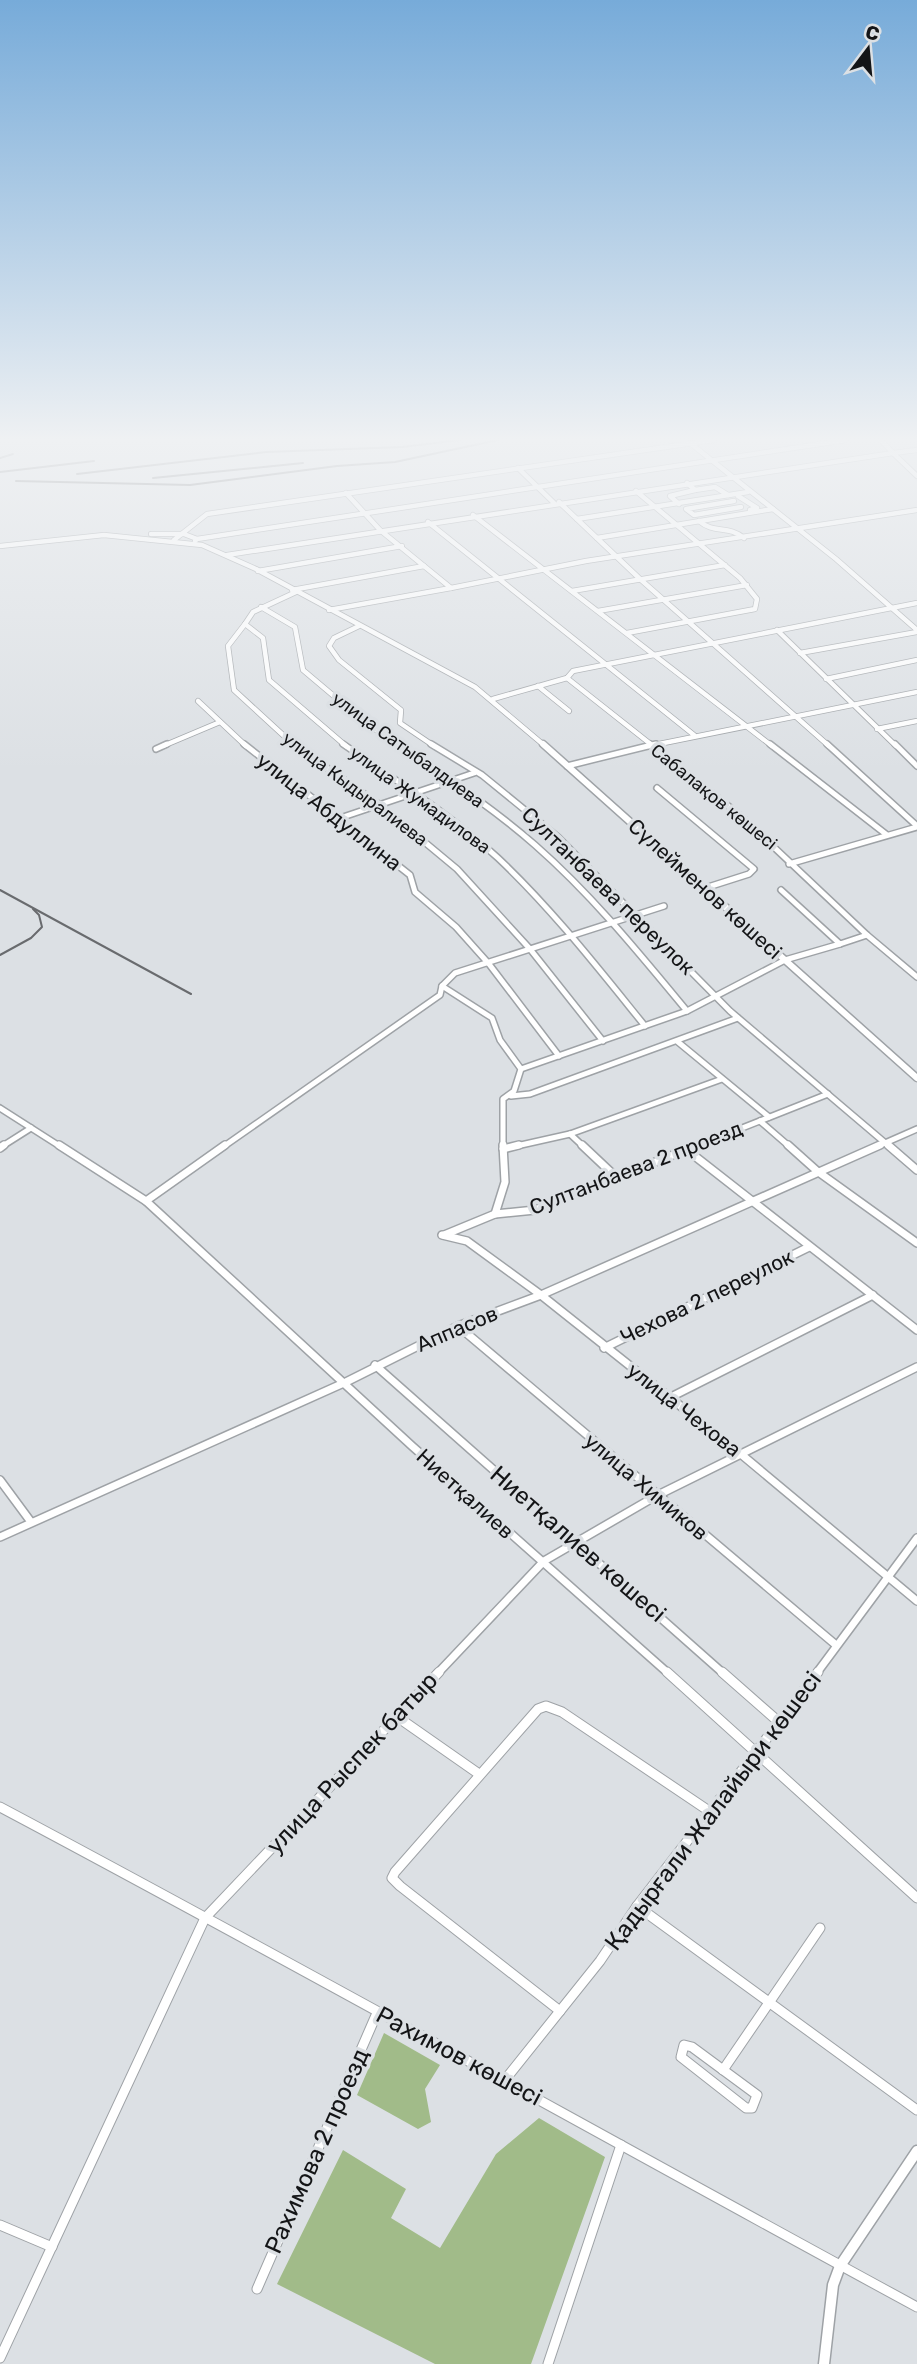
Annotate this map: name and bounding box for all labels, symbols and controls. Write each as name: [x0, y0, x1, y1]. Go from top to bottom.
north arrow: [833, 14, 903, 84]
text: С: [863, 20, 882, 46]
street label: улица Сатыбалдиева: [328, 687, 488, 813]
street label: улица Кыдыралиева: [278, 727, 432, 851]
street label: Сабалақов көшесі: [646, 739, 782, 855]
street label: улица Жумадилова: [345, 742, 495, 858]
street label: улица Абдуллина: [252, 747, 407, 876]
street label: Султанбаева переулок: [517, 802, 700, 980]
street label: Сүлейменов көшесі: [623, 813, 787, 964]
street label: Султанбаева 2 проезд: [526, 1115, 746, 1220]
street label: Чехова 2 переулок: [616, 1244, 797, 1349]
street label: Аппасов: [412, 1300, 501, 1357]
street label: улица Чехова: [622, 1357, 746, 1462]
street label: улица Химиков: [580, 1428, 713, 1545]
street label: Ниетқалиев: [412, 1443, 519, 1544]
street label: Ниетқалиев көшесі: [484, 1460, 672, 1628]
street label: Қадырғали Жалайыри көшесі: [599, 1666, 827, 1956]
street label: улица Рыспек батыр: [261, 1667, 443, 1859]
street label: Рахимов көшесі: [371, 2001, 547, 2111]
street label: Рахимова 2 проезд: [259, 2044, 375, 2258]

